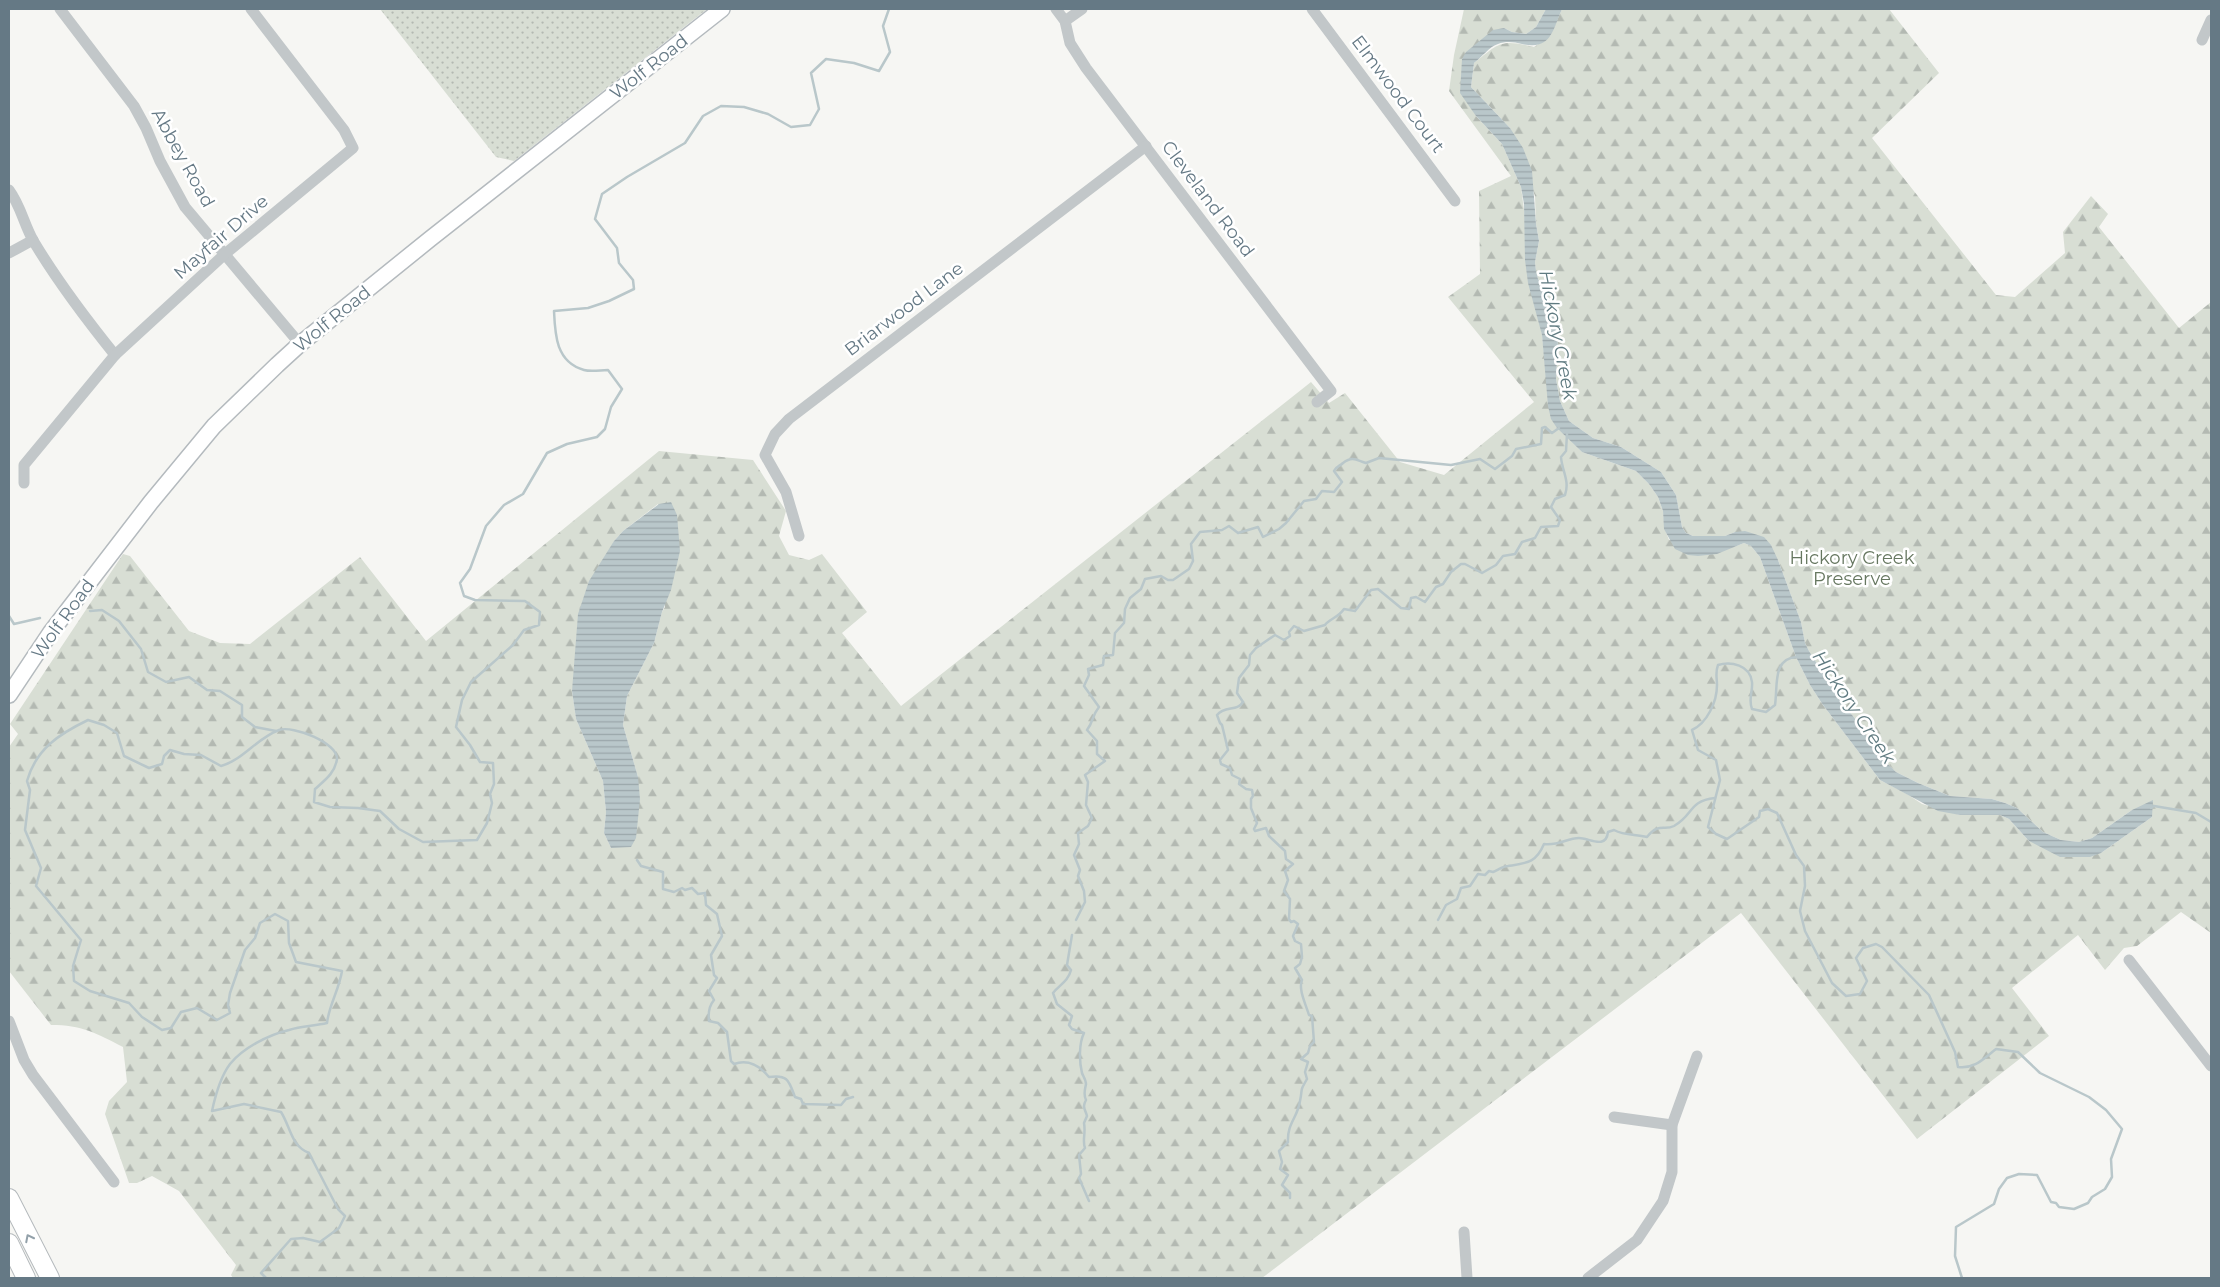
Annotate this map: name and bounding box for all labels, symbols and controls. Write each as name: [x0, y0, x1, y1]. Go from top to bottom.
street label: Wolf Road: [606, 30, 692, 104]
street label: Elmwood Court: [1347, 31, 1449, 157]
street label: Abbey Road: [147, 105, 219, 211]
street label: Cleveland Road: [1157, 136, 1259, 262]
street label: Mayfair Drive: [169, 190, 273, 284]
street label: Briarwood Lane: [840, 257, 968, 361]
water label: Hickory Creek: [1534, 268, 1582, 403]
street label: Wolf Road: [289, 281, 375, 357]
park label: Hickory Creek Preserve: [1790, 547, 1915, 590]
street label: Wolf Road: [27, 575, 99, 663]
water label: Hickory Creek: [1808, 646, 1901, 769]
one-way arrow: [25, 1234, 35, 1243]

